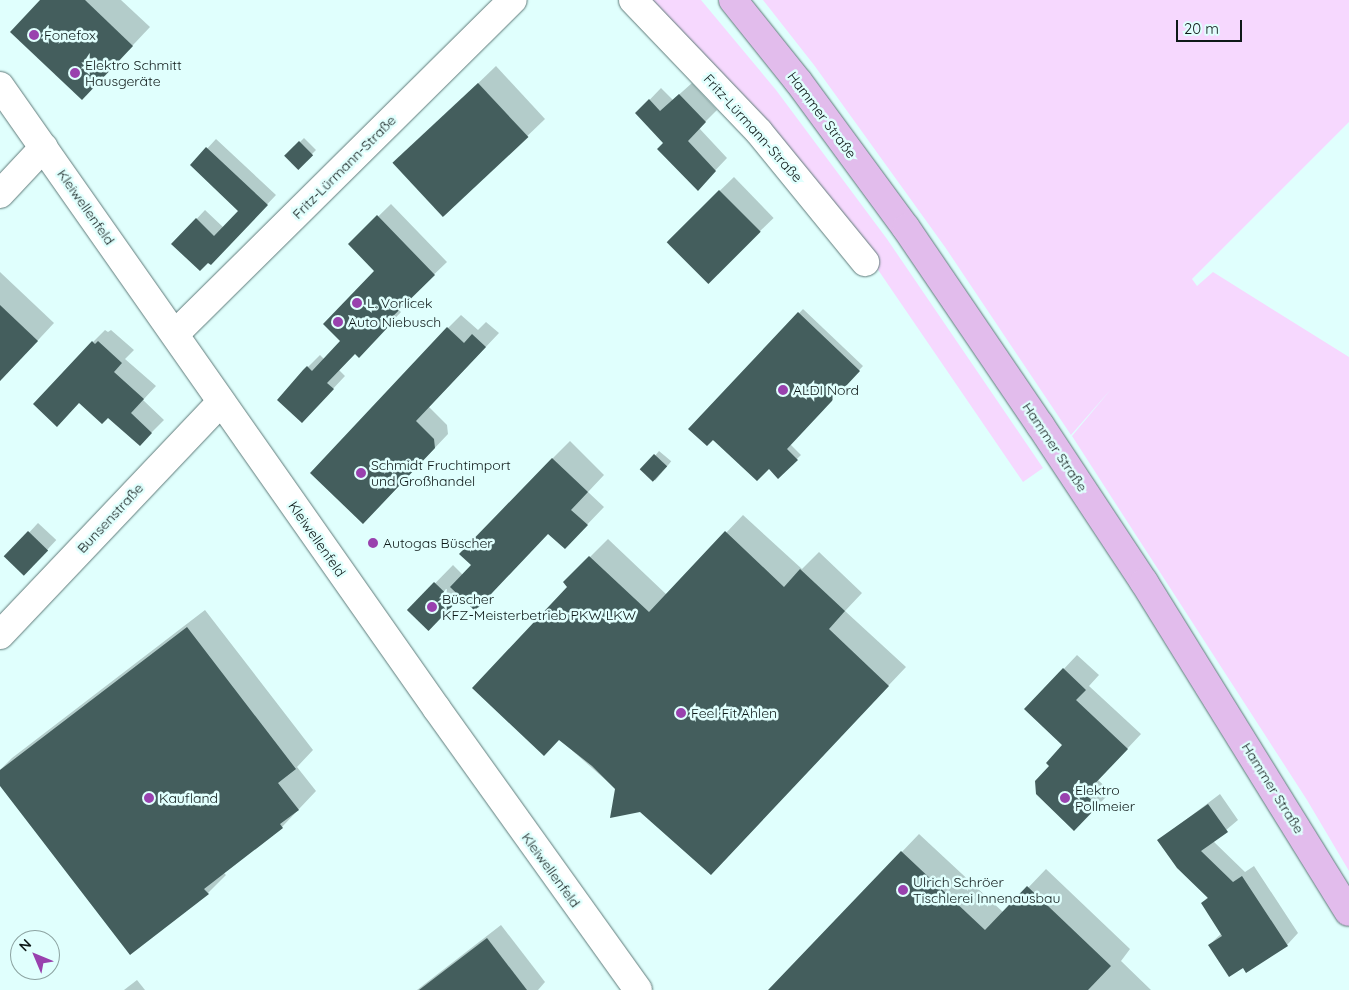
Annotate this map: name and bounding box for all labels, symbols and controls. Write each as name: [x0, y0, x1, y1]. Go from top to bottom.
scale bar: [1179, 10, 1245, 42]
text: 20 m: [1184, 19, 1219, 38]
place label: Fonefox: [44, 27, 96, 43]
marker: Fonefox: [28, 29, 40, 41]
place label: Elektro Schmitt Hausgeräte: [85, 57, 182, 90]
marker: Elektro Schmitt Hausgeräte: [69, 67, 81, 79]
street label: Hammer Straße: [784, 68, 860, 162]
street label: Fritz-Lürmann-Straße: [700, 71, 806, 185]
street label: Fritz-Lürmann-Straße: [289, 112, 399, 222]
street label: Kleiwellenfeld: [54, 166, 118, 248]
place label: L. Vorlicek: [367, 295, 433, 311]
marker: L. Vorlicek: [351, 297, 363, 309]
place label: Auto Niebusch: [348, 314, 441, 330]
marker: Auto Niebusch: [332, 316, 344, 328]
place label: ALDI Nord: [793, 382, 859, 398]
marker: ALDI Nord: [777, 384, 789, 396]
street label: Hammer Straße: [1019, 399, 1091, 495]
place label: Schmidt Fruchtimport und Großhandel: [371, 457, 511, 490]
marker: Schmidt Fruchtimport und Großhandel: [355, 467, 367, 479]
street label: Bunsenstraße: [73, 480, 147, 556]
street label: Kleiwellenfeld: [285, 498, 349, 580]
place label: Autogas Büscher: [383, 535, 493, 551]
marker: Autogas Büscher: [367, 537, 379, 549]
place label: Büscher KFZ-Meisterbetrieb PKW LKW: [442, 591, 636, 624]
marker: Büscher KFZ-Meisterbetrieb PKW LKW: [426, 601, 438, 613]
place label: Feel Fit Ahlen: [691, 705, 777, 721]
marker: Feel Fit Ahlen: [675, 707, 687, 719]
street label: Hammer Straße: [1238, 739, 1308, 837]
place label: Elektro Pollmeier: [1075, 782, 1135, 814]
place label: Kaufland: [159, 790, 218, 806]
marker: Kaufland: [143, 792, 155, 804]
marker: Elektro Pollmeier: [1059, 792, 1071, 804]
street label: Kleiwellenfeld: [518, 829, 584, 911]
place label: Ulrich Schröer Tischlerei Innenausbau: [913, 874, 1060, 906]
marker: Ulrich Schröer Tischlerei Innenausbau: [897, 884, 909, 896]
north arrow: [10, 930, 60, 980]
text: N: [15, 935, 35, 955]

